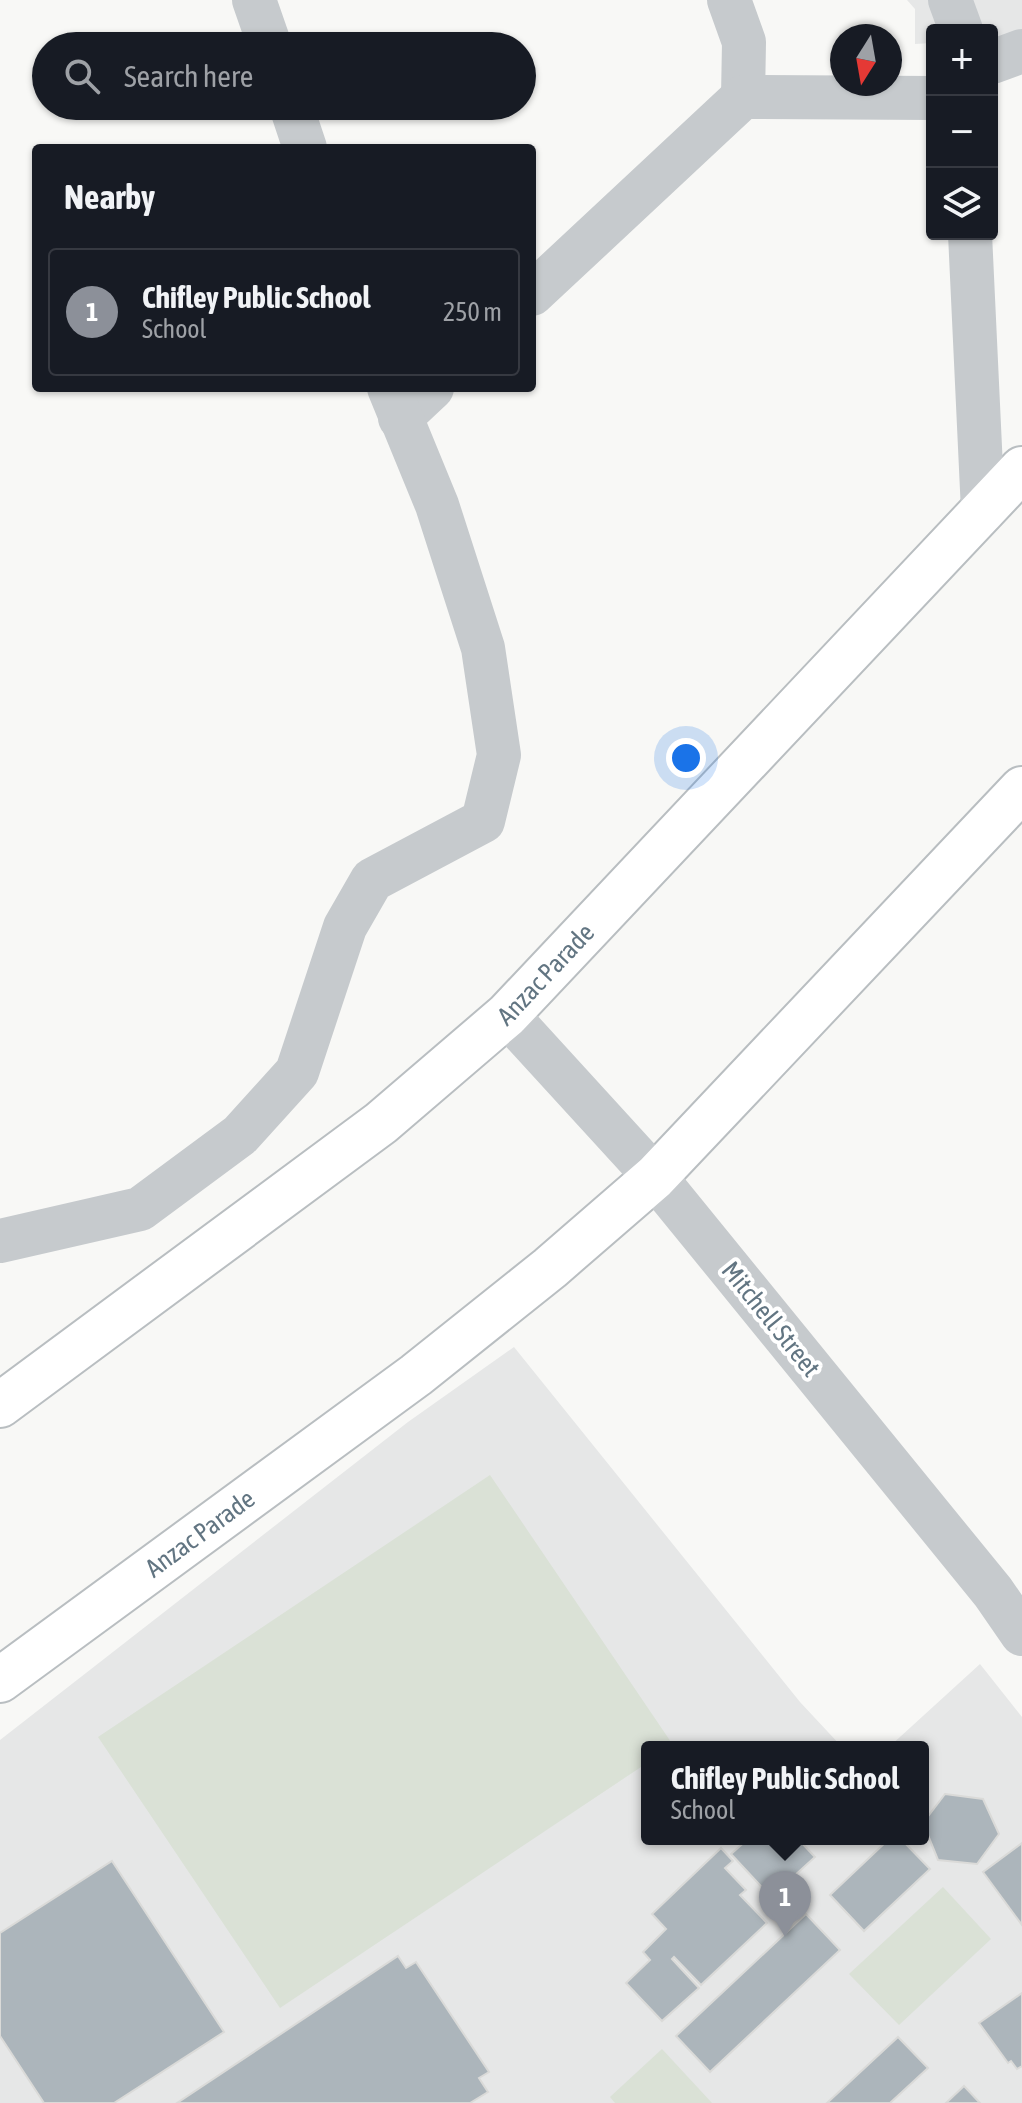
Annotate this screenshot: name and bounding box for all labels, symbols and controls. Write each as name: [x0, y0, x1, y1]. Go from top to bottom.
north arrow: [830, 24, 902, 96]
map controls: [926, 24, 998, 240]
button: +: [926, 24, 998, 96]
search box: [32, 32, 536, 120]
icon: search: [60, 54, 104, 98]
text: Search here: [124, 59, 253, 93]
button: −: [926, 96, 998, 168]
button: layers: [926, 168, 998, 240]
text: Nearby: [64, 177, 155, 216]
text: Chifley Public School: [142, 280, 371, 314]
text: 1: [86, 297, 98, 327]
text: 250 m: [443, 297, 502, 327]
text: School: [142, 314, 206, 344]
your location: [666, 738, 706, 778]
street label: Anzac Parade: [491, 917, 600, 1031]
street label: Mitchell Street: [716, 1256, 826, 1382]
street label: Anzac Parade: [140, 1483, 260, 1583]
popup: [641, 1741, 929, 1845]
text: Chifley Public School: [671, 1761, 899, 1795]
text: School: [671, 1795, 735, 1825]
pin: 1: [759, 1871, 811, 1937]

